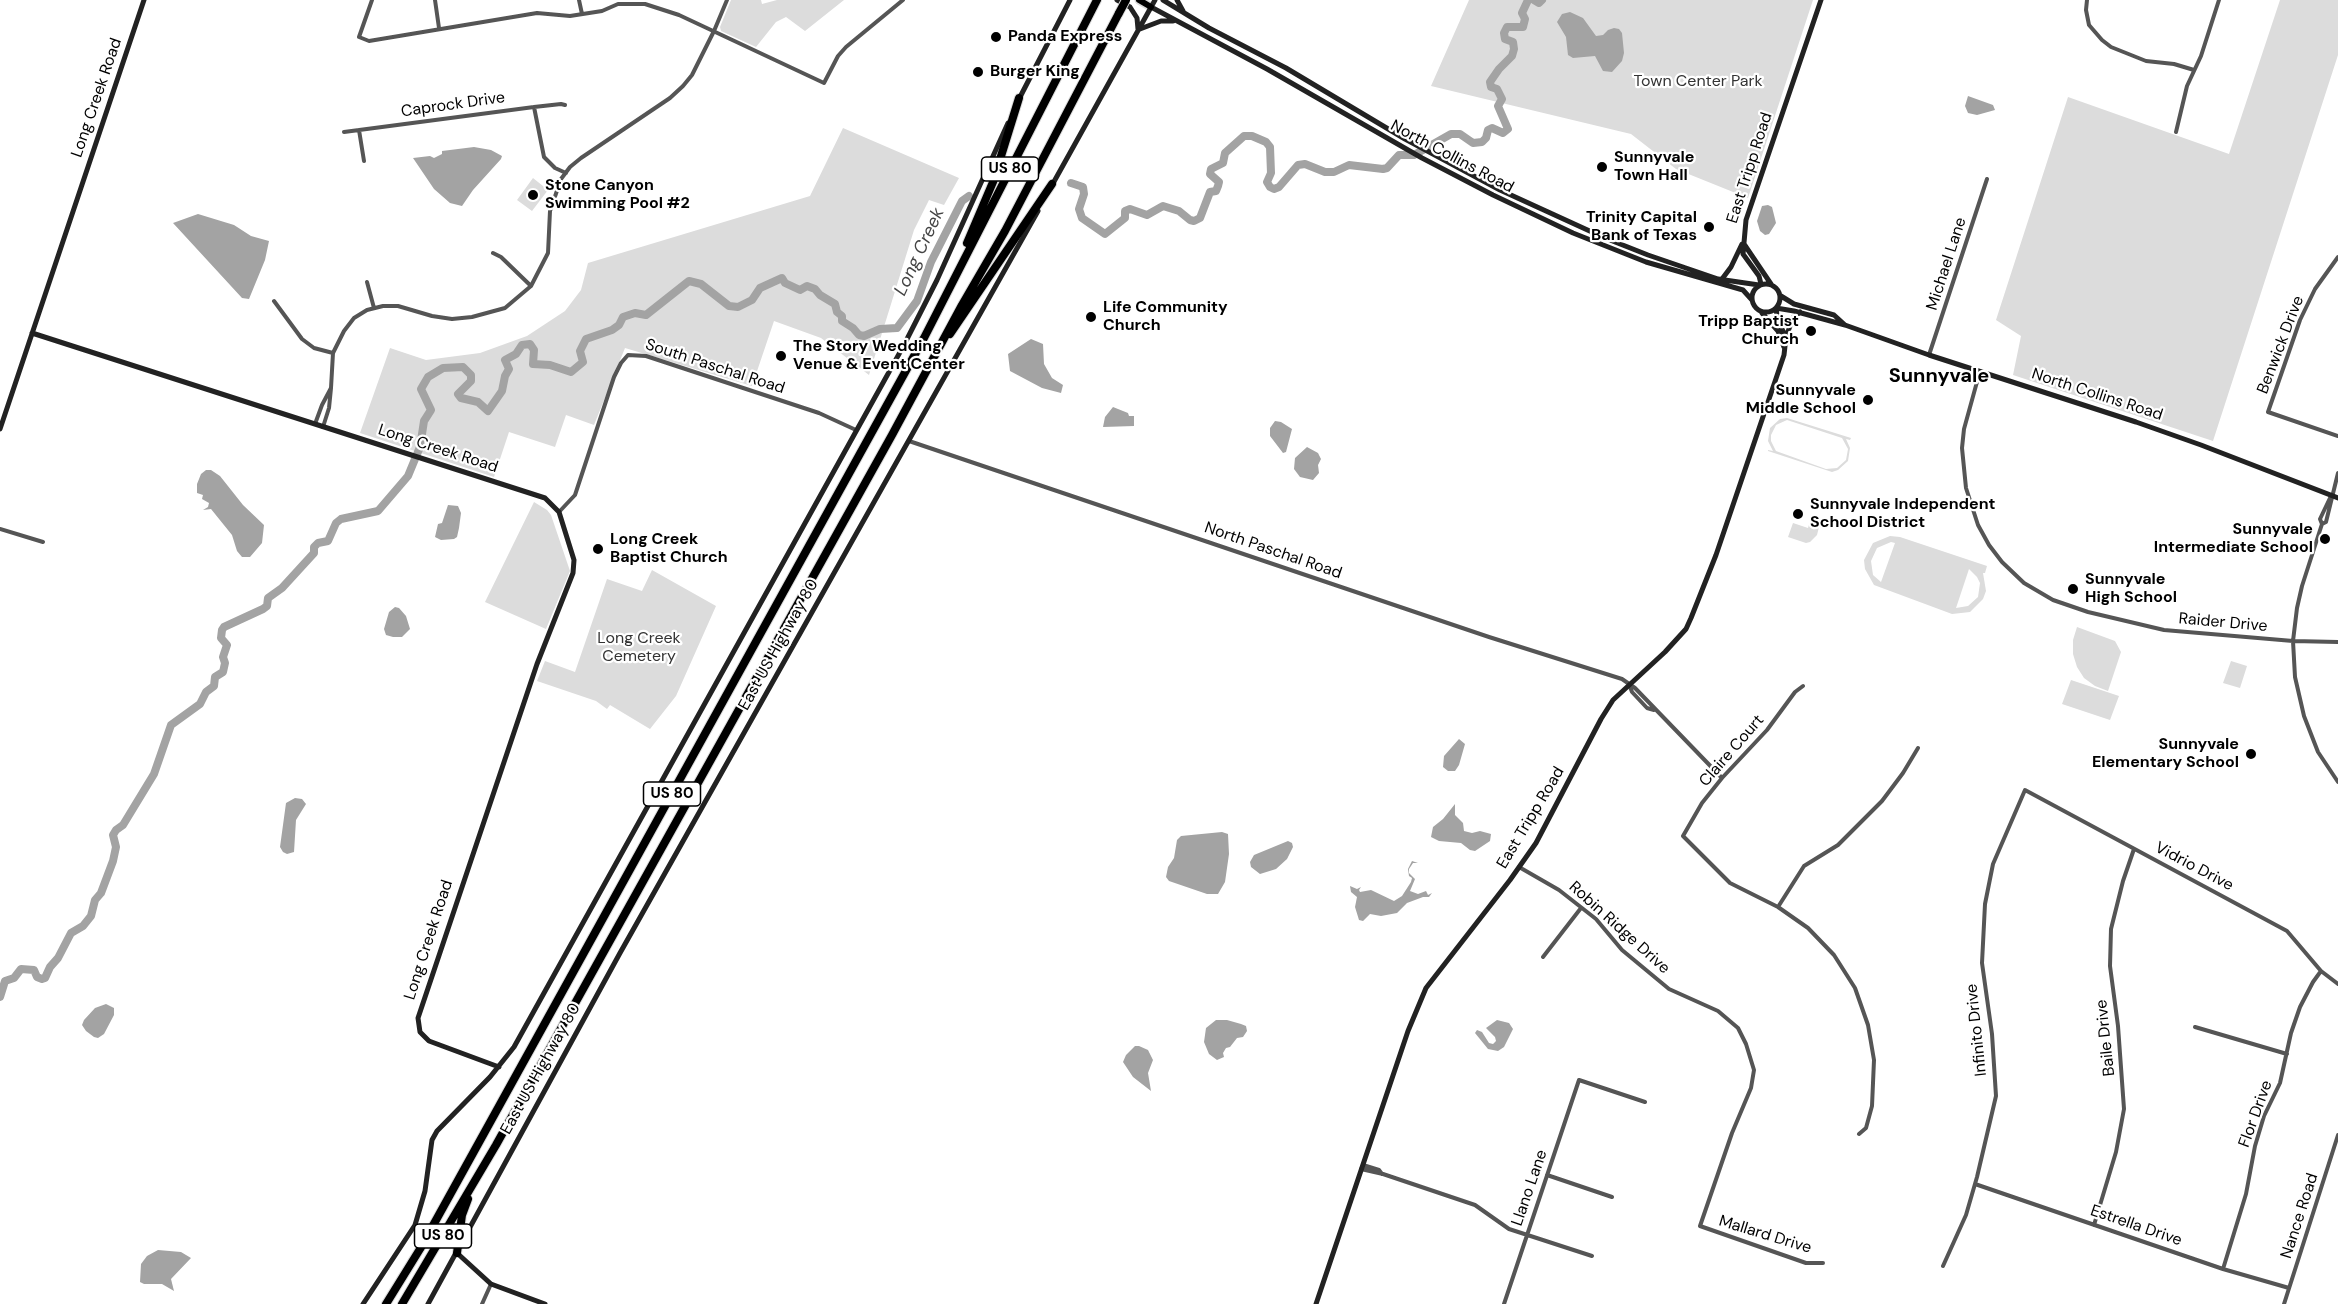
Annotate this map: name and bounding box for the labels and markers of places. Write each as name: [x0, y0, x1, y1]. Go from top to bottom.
place label: Panda Express: [1008, 27, 1122, 47]
marker: Panda Express: [989, 30, 1003, 44]
place label: Burger King: [990, 62, 1080, 82]
marker: Burger King: [971, 65, 985, 79]
place label: Sunnyvale Town Hall: [1614, 148, 1694, 186]
marker: Sunnyvale Town Hall: [1595, 160, 1609, 174]
place label: Stone Canyon Swimming Pool #2: [545, 176, 690, 214]
marker: Stone Canyon Swimming Pool #2: [526, 188, 540, 202]
place label: Trinity Capital Bank of Texas: [1586, 208, 1697, 246]
marker: Trinity Capital Bank of Texas: [1702, 220, 1716, 234]
place label: Life Community Church: [1103, 298, 1228, 336]
marker: Life Community Church: [1084, 310, 1098, 324]
place label: Tripp Baptist Church: [1698, 312, 1799, 350]
marker: Tripp Baptist Church: [1804, 324, 1818, 338]
place label: The Story Wedding Venue & Event Center: [793, 337, 965, 375]
marker: The Story Wedding Venue & Event Center: [774, 349, 788, 363]
place label: Sunnyvale Middle School: [1746, 381, 1856, 419]
marker: Sunnyvale Middle School: [1861, 393, 1875, 407]
place label: Sunnyvale Independent School District: [1810, 495, 1995, 533]
marker: Sunnyvale Independent School District: [1791, 507, 1805, 521]
place label: Sunnyvale Intermediate School: [2154, 520, 2313, 558]
place label: Long Creek Baptist Church: [610, 530, 728, 568]
marker: Sunnyvale Intermediate School: [2318, 532, 2332, 546]
marker: Long Creek Baptist Church: [591, 542, 605, 556]
place label: Sunnyvale High School: [2085, 570, 2177, 608]
marker: Sunnyvale High School: [2066, 582, 2080, 596]
place label: Sunnyvale Elementary School: [2092, 735, 2239, 773]
marker: Sunnyvale Elementary School: [2244, 747, 2258, 761]

